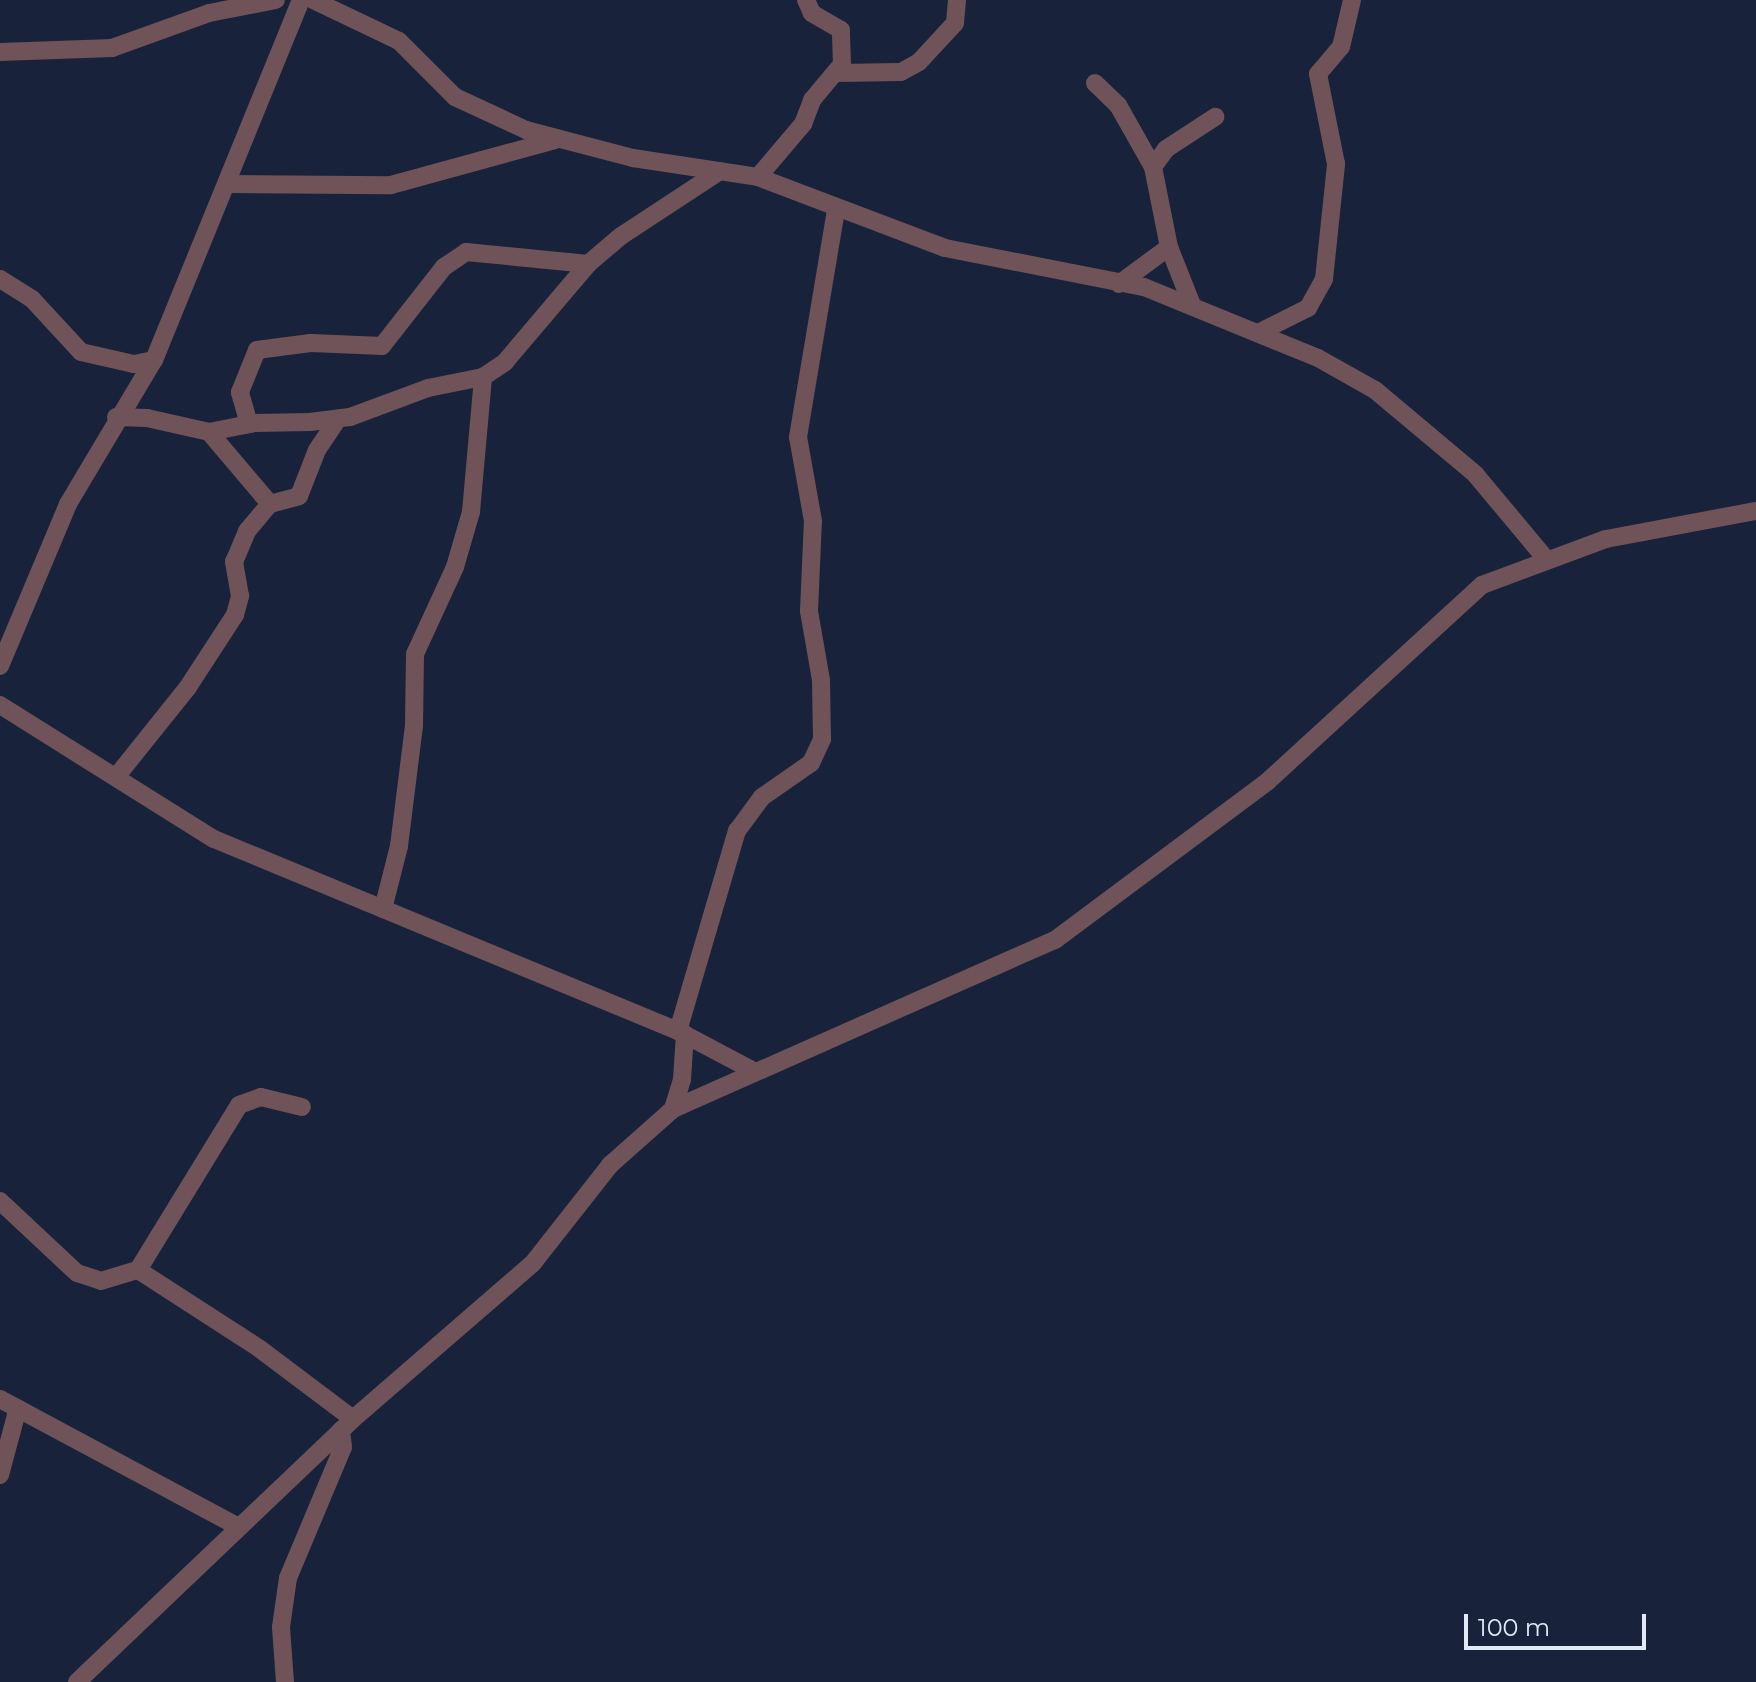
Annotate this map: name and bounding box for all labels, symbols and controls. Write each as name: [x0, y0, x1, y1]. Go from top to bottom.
scale bar: [1468, 1598, 1650, 1648]
text: 100 m: [1478, 1613, 1550, 1642]

